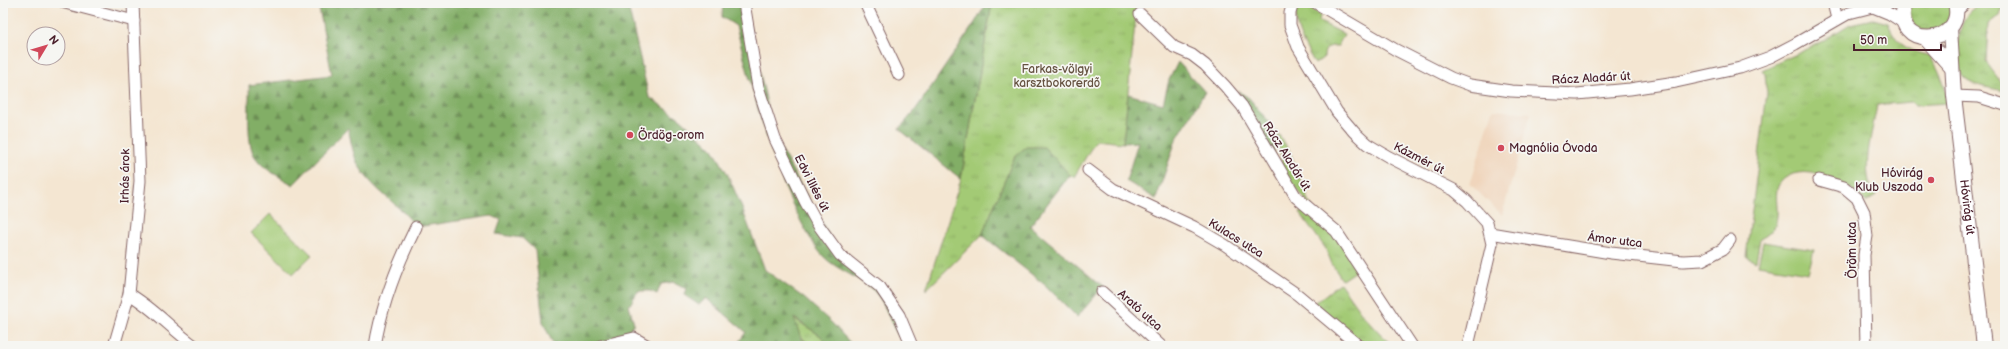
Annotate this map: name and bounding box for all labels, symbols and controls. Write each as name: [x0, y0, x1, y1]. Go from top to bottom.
north arrow: [26, 26, 66, 66]
scale bar: [1854, 26, 1941, 52]
text: N: [46, 33, 61, 47]
text: 50 m: [1860, 33, 1887, 48]
park label: Farkas-völgyi karsztbokorerdő: [1013, 62, 1101, 91]
street label: Rácz Aladár út: [1551, 69, 1631, 88]
street label: Rácz Aladár út: [1259, 119, 1314, 194]
place label: Ördög-orom: [638, 127, 704, 143]
marker: Ördög-orom: [625, 130, 635, 140]
street label: Kázmér út: [1391, 139, 1447, 178]
place label: Magnólia Óvoda: [1509, 139, 1598, 156]
marker: Magnólia Óvoda: [1496, 143, 1506, 153]
street label: Irhás árok: [118, 149, 133, 203]
street label: Edvi Illés út: [791, 152, 833, 215]
place label: Hóvirág Klub Uszoda: [1855, 166, 1923, 195]
marker: Hóvirág Klub Uszoda: [1926, 175, 1936, 185]
street label: Hóvirág út: [1956, 179, 1978, 236]
street label: Kulacs utca: [1205, 216, 1266, 261]
street label: Öröm utca: [1844, 221, 1860, 278]
street label: Ámor utca: [1587, 228, 1644, 251]
street label: Arató utca: [1114, 286, 1165, 334]

